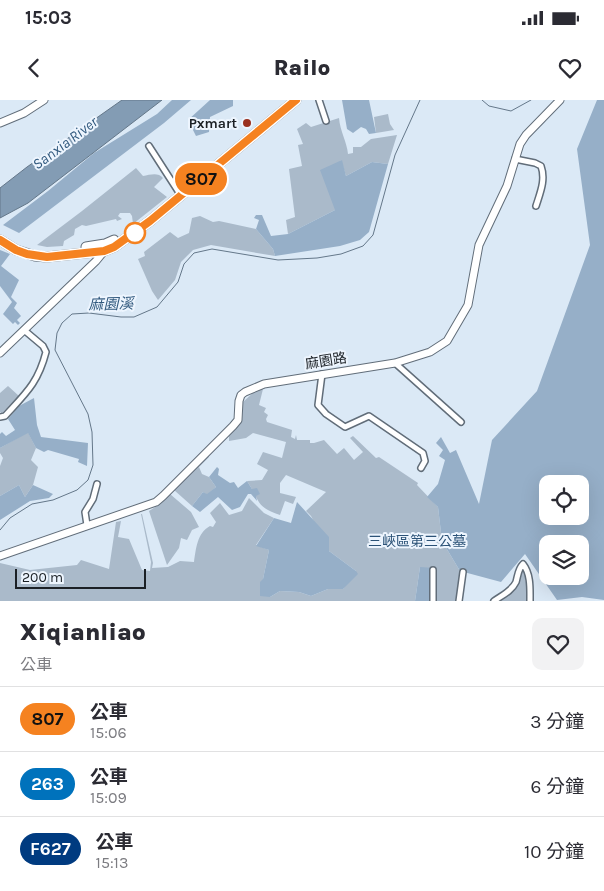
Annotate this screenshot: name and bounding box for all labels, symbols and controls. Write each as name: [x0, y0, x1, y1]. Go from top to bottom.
text: 15:03: [25, 7, 72, 29]
icon: back: [20, 54, 48, 82]
icon: heart: [556, 54, 584, 82]
text: Railo: [274, 55, 330, 81]
water label: Sanxia River: [29, 112, 102, 173]
place label: Pxmart: [189, 115, 237, 132]
marker: Pxmart: [241, 117, 253, 129]
line badge: 807: [172, 163, 230, 195]
text: 807: [185, 168, 217, 190]
unlabelled marker: [124, 222, 146, 244]
water label: 麻園溪: [88, 295, 136, 313]
street label: 麻園路: [304, 349, 348, 373]
map controls: [539, 475, 589, 585]
button: locate: [539, 475, 589, 525]
park label: 三峽區第三公墓: [368, 533, 466, 550]
button: layers: [539, 535, 589, 585]
scale bar: [15, 566, 146, 589]
text: 200 m: [22, 569, 63, 586]
text: Xiqianliao: [20, 618, 146, 646]
button: heart: [532, 618, 584, 670]
text: 公車: [20, 655, 52, 674]
text: 公車: [90, 701, 128, 723]
text: 807: [32, 708, 63, 730]
text: 3 分鐘: [530, 711, 584, 733]
text: 15:06: [90, 723, 127, 742]
text: 公車: [90, 766, 128, 788]
text: 263: [31, 773, 64, 795]
text: 6 分鐘: [531, 776, 584, 798]
text: 15:09: [90, 788, 127, 807]
text: 公車: [96, 831, 134, 853]
text: F627: [30, 838, 71, 860]
text: 10 分鐘: [524, 841, 584, 863]
text: 15:13: [96, 853, 128, 872]

